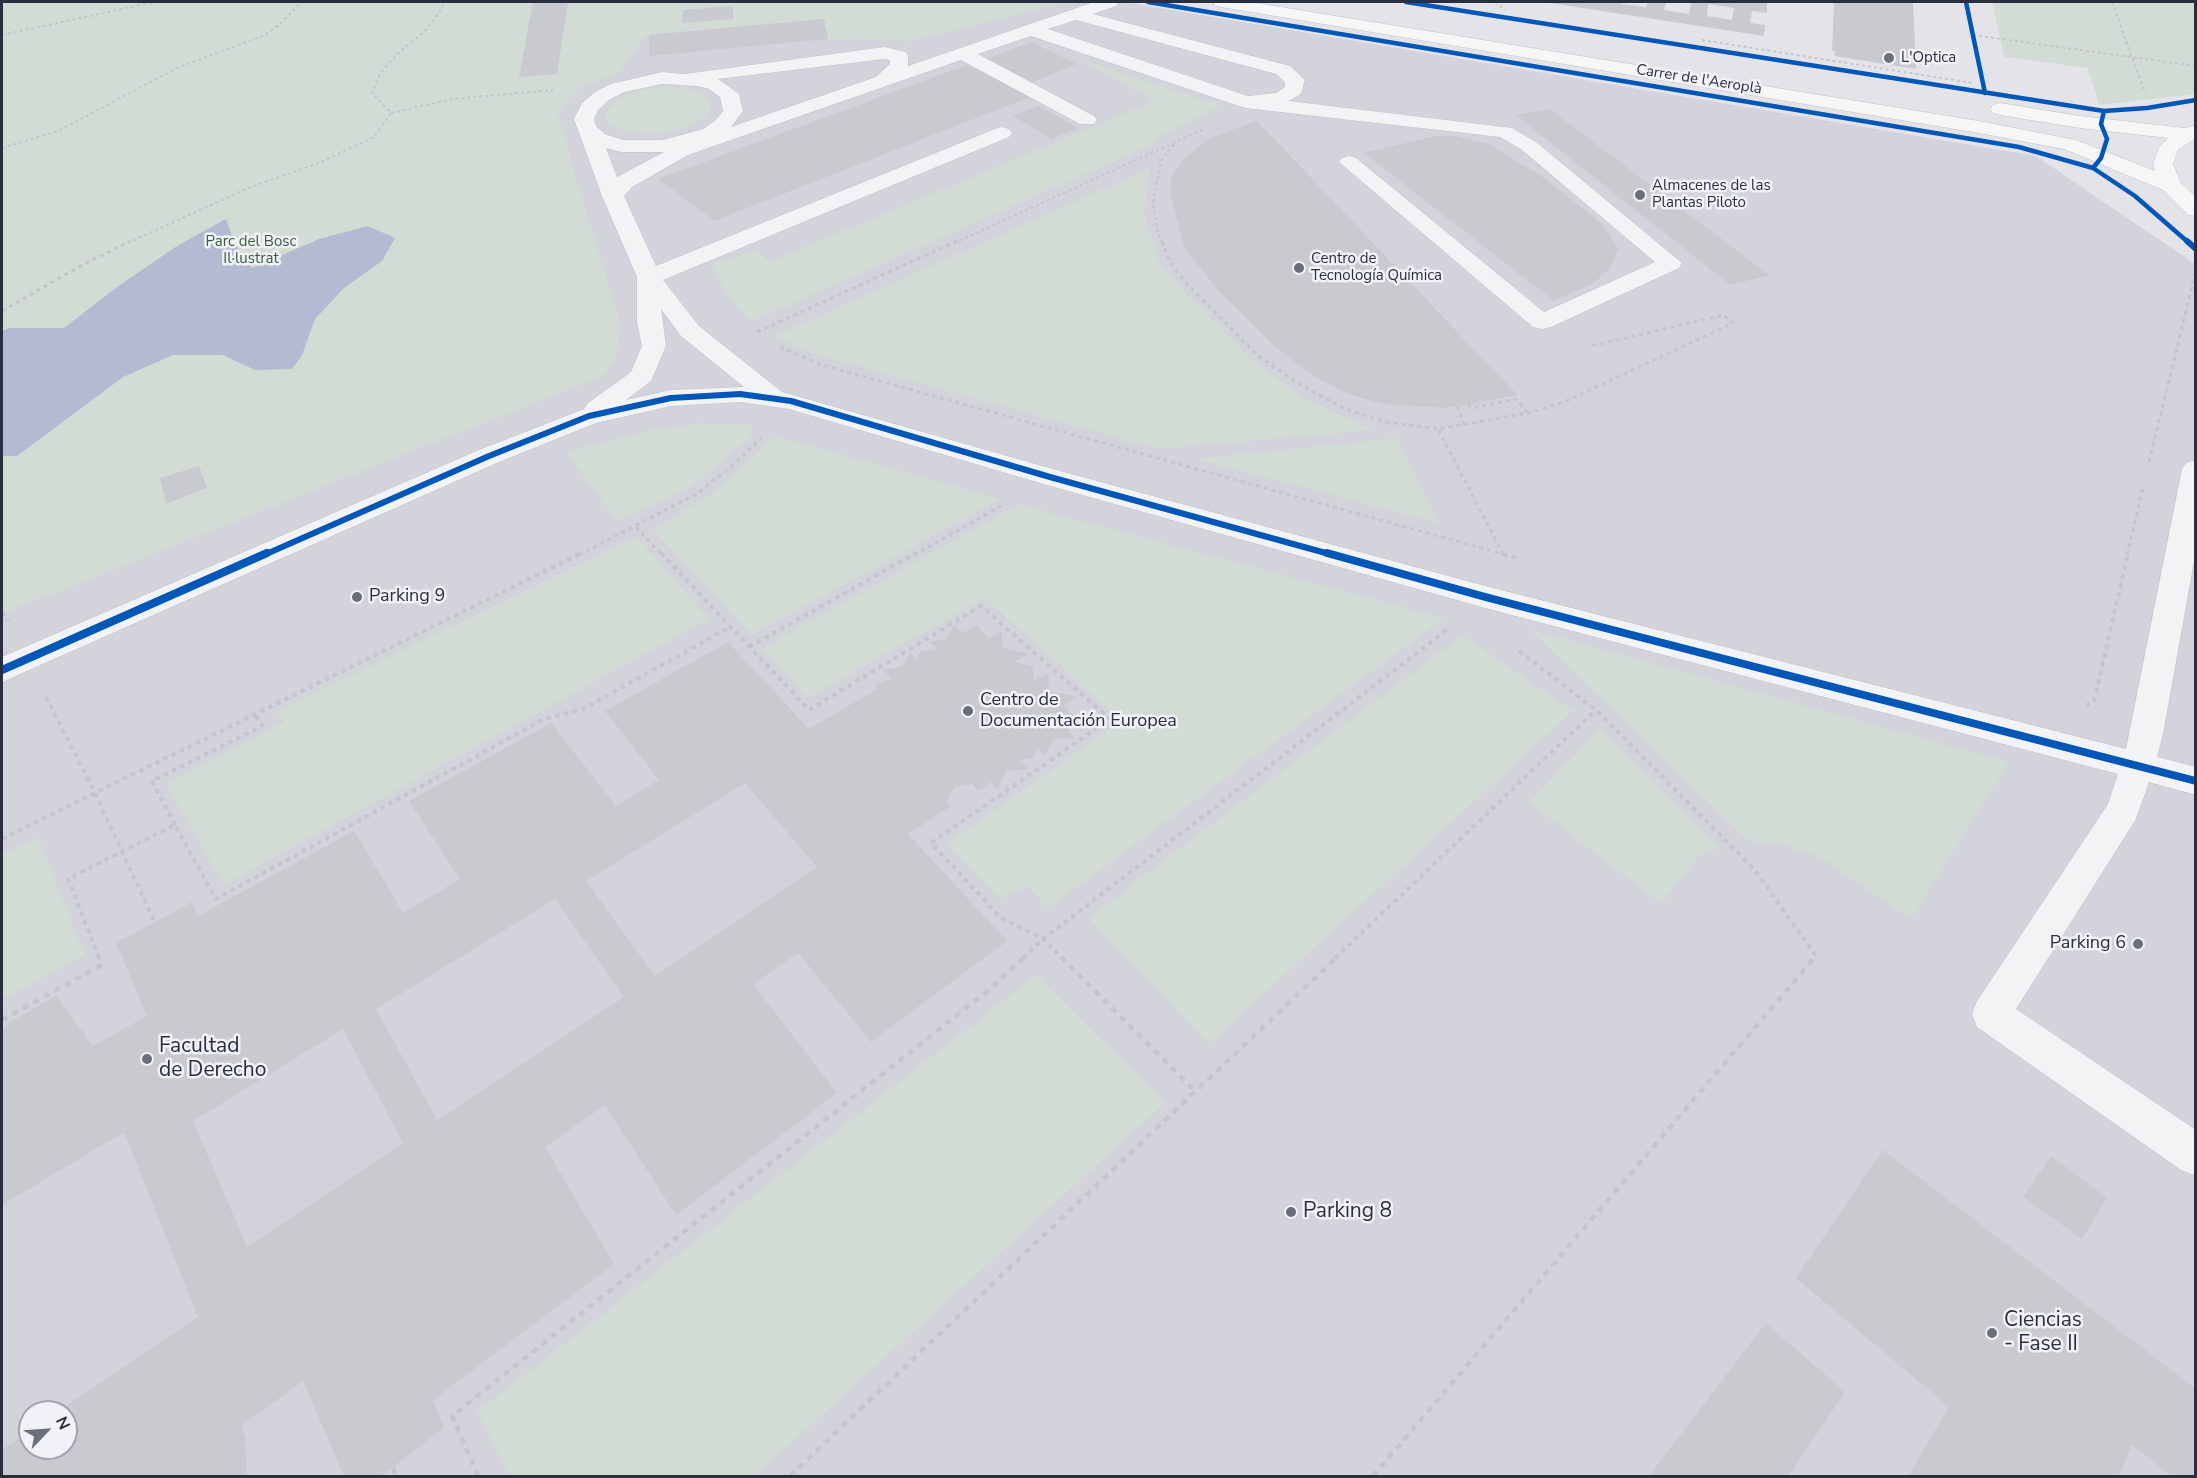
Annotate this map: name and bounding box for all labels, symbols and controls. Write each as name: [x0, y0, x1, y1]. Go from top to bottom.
place label: L'Optica: [1901, 49, 1956, 67]
marker: L'Optica: [1882, 51, 1896, 65]
street label: Carrer de l'Aeroplà: [1635, 61, 1763, 99]
place label: Almacenes de las Plantas Piloto: [1652, 177, 1771, 212]
marker: Almacenes de las Plantas Piloto: [1633, 188, 1647, 202]
park label: Parc del Bosc Il·lustrat: [206, 233, 296, 268]
place label: Centro de Tecnología Química: [1311, 250, 1442, 285]
marker: Centro de Tecnología Química: [1292, 261, 1306, 275]
place label: Parking 9: [369, 586, 445, 608]
marker: Parking 9: [350, 590, 364, 604]
place label: Centro de Documentación Europea: [980, 690, 1177, 732]
marker: Centro de Documentación Europea: [961, 704, 975, 718]
place label: Parking 6: [2050, 933, 2126, 955]
marker: Parking 6: [2131, 937, 2145, 951]
place label: Facultad de Derecho: [159, 1034, 266, 1084]
marker: Facultad de Derecho: [140, 1052, 154, 1066]
place label: Parking 8: [1303, 1199, 1392, 1225]
marker: Parking 8: [1284, 1205, 1298, 1219]
place label: Ciencias - Fase II: [2004, 1308, 2082, 1358]
marker: Ciencias - Fase II: [1985, 1326, 1999, 1340]
north arrow: [18, 1400, 78, 1460]
text: N: [50, 1413, 75, 1433]

